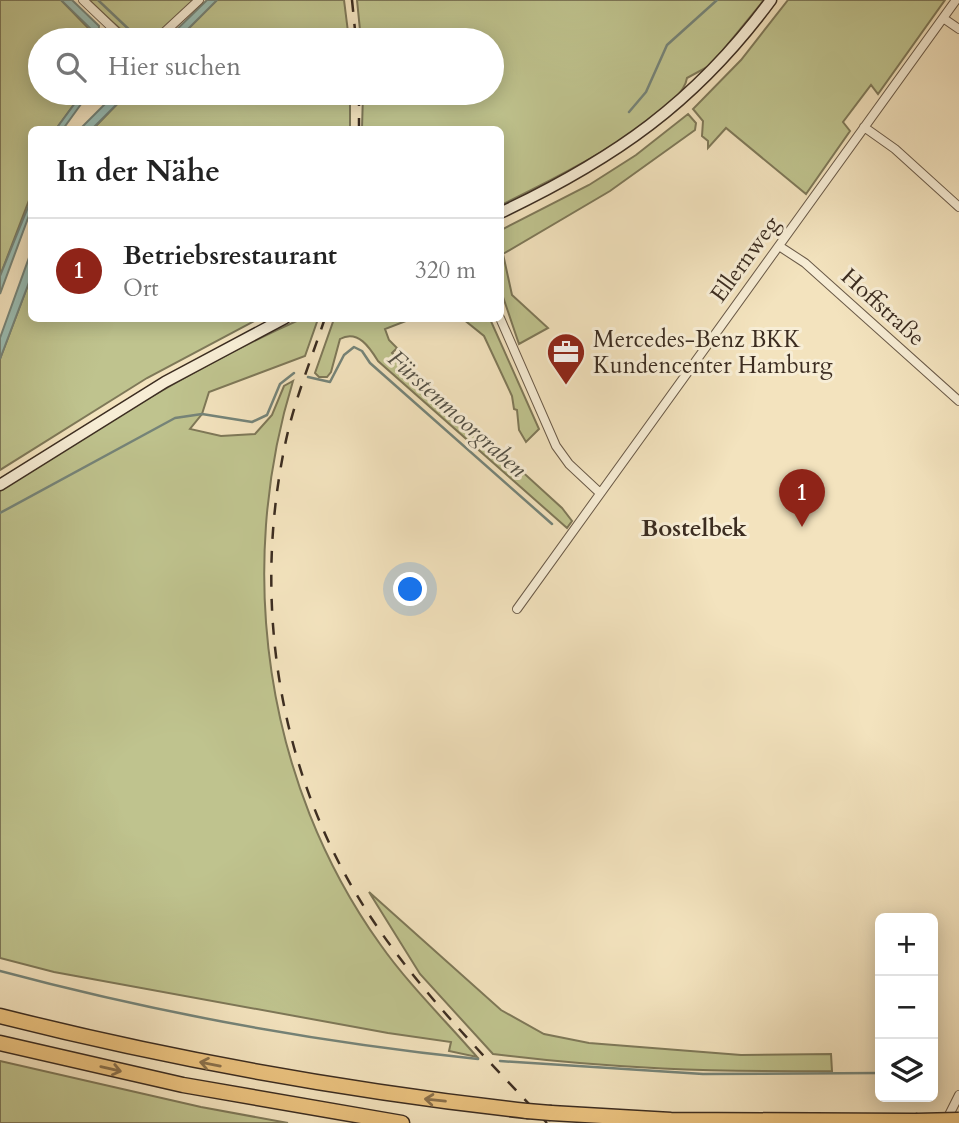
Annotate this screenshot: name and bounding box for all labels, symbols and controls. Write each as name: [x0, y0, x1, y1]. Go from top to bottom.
search box: [28, 28, 504, 105]
icon: search: [52, 48, 90, 86]
text: Hier suchen: [108, 49, 241, 84]
text: In der Nähe: [56, 151, 220, 192]
street label: Ellernweg: [703, 210, 787, 308]
text: Betriebsrestaurant: [123, 238, 337, 273]
text: 1: [73, 255, 85, 286]
text: 320 m: [415, 255, 476, 286]
street label: Hoffstraße: [834, 261, 932, 353]
text: Ort: [123, 273, 159, 304]
place label: Mercedes-Benz BKK Kundencenter Hamburg: [593, 324, 833, 381]
office icon: Mercedes-Benz BKK Kundencenter Hamburg: [545, 331, 587, 386]
water label: Fürstenmoorgraben: [380, 343, 534, 486]
pin: 1: [779, 469, 825, 527]
district label: Bostelbek: [641, 512, 747, 545]
your location: [393, 572, 427, 606]
map controls: [875, 913, 938, 1102]
button: +: [875, 913, 938, 976]
button: −: [875, 976, 938, 1039]
button: layers: [875, 1039, 938, 1102]
one-way arrow: [199, 1056, 222, 1070]
one-way arrow: [99, 1063, 122, 1076]
one-way arrow: [424, 1094, 446, 1107]

